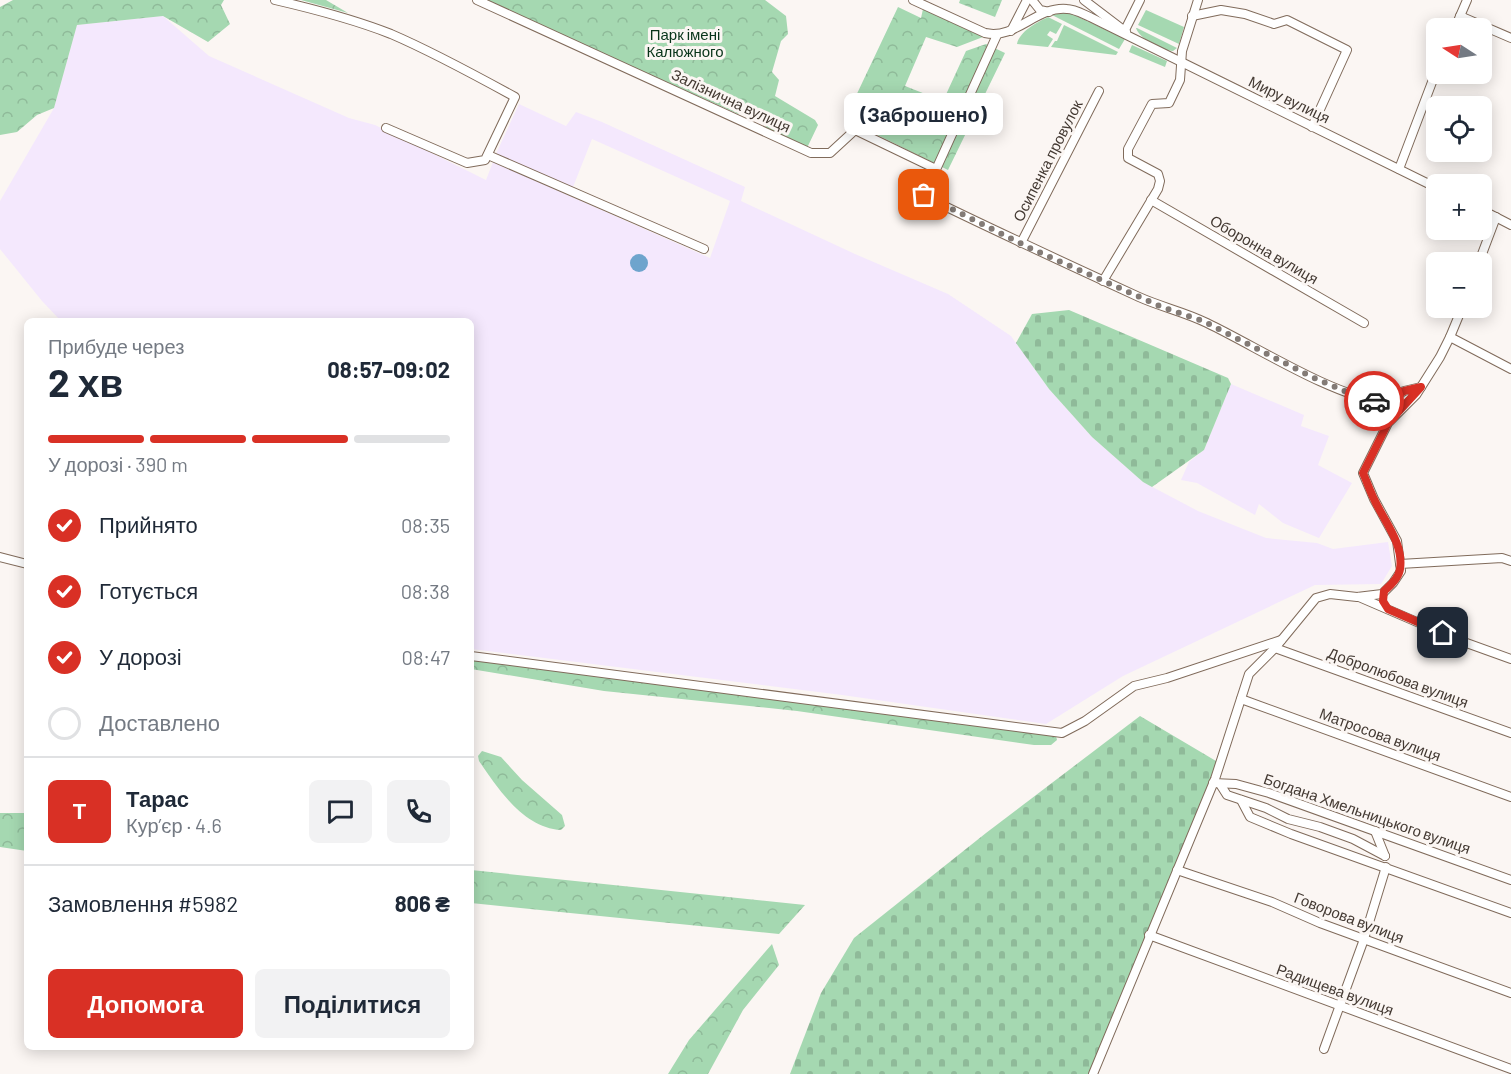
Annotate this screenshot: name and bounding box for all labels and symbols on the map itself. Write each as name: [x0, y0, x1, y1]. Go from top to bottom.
north arrow: [1426, 18, 1492, 84]
park label: Парк імені Калюжного: [646, 25, 724, 60]
street label: Залізнична вулиця: [669, 65, 794, 136]
street label: Миру вулиця: [1246, 72, 1333, 127]
callout: (Заброшено): [844, 93, 1004, 135]
street label: Осипенка провулок: [1009, 96, 1086, 224]
pin: [898, 169, 949, 220]
street label: Оборонна вулиця: [1207, 211, 1322, 287]
courier: [1344, 371, 1404, 431]
pin: [1417, 607, 1468, 658]
street label: Добролюбова вулиця: [1326, 643, 1471, 711]
street label: Матросова вулиця: [1317, 704, 1444, 764]
street label: Богдана Хмельницького вулиця: [1261, 769, 1473, 857]
street label: Говорова вулиця: [1292, 888, 1407, 946]
street label: Радищева вулиця: [1274, 960, 1396, 1019]

